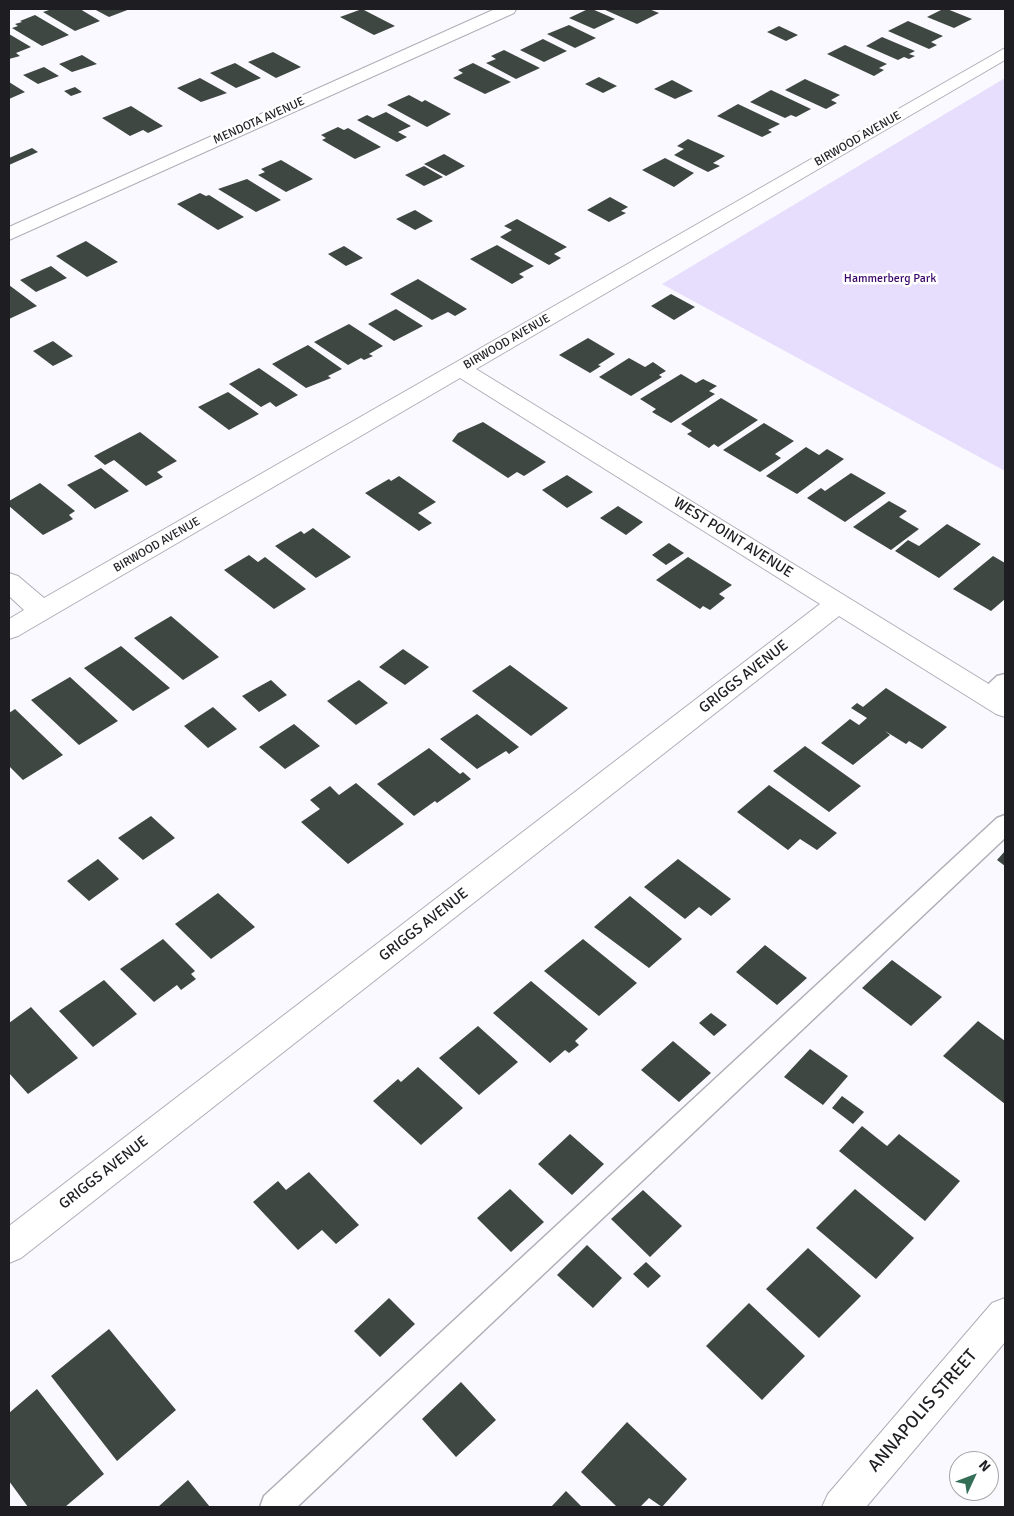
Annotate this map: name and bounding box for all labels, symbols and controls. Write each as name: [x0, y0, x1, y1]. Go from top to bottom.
street label: MENDOTA AVENUE: [211, 94, 307, 148]
street label: BIRWOOD AVENUE: [812, 108, 904, 170]
park label: Hammerberg Park: [844, 272, 936, 286]
street label: BIRWOOD AVENUE: [461, 311, 553, 373]
street label: WEST POINT AVENUE: [670, 494, 796, 582]
street label: BIRWOOD AVENUE: [111, 514, 203, 576]
street label: GRIGGS AVENUE: [696, 637, 792, 717]
street label: GRIGGS AVENUE: [376, 885, 472, 965]
street label: GRIGGS AVENUE: [56, 1133, 152, 1213]
street label: ANNAPOLIS STREET: [864, 1345, 982, 1477]
north arrow: [949, 1451, 999, 1501]
text: N: [975, 1457, 994, 1475]

